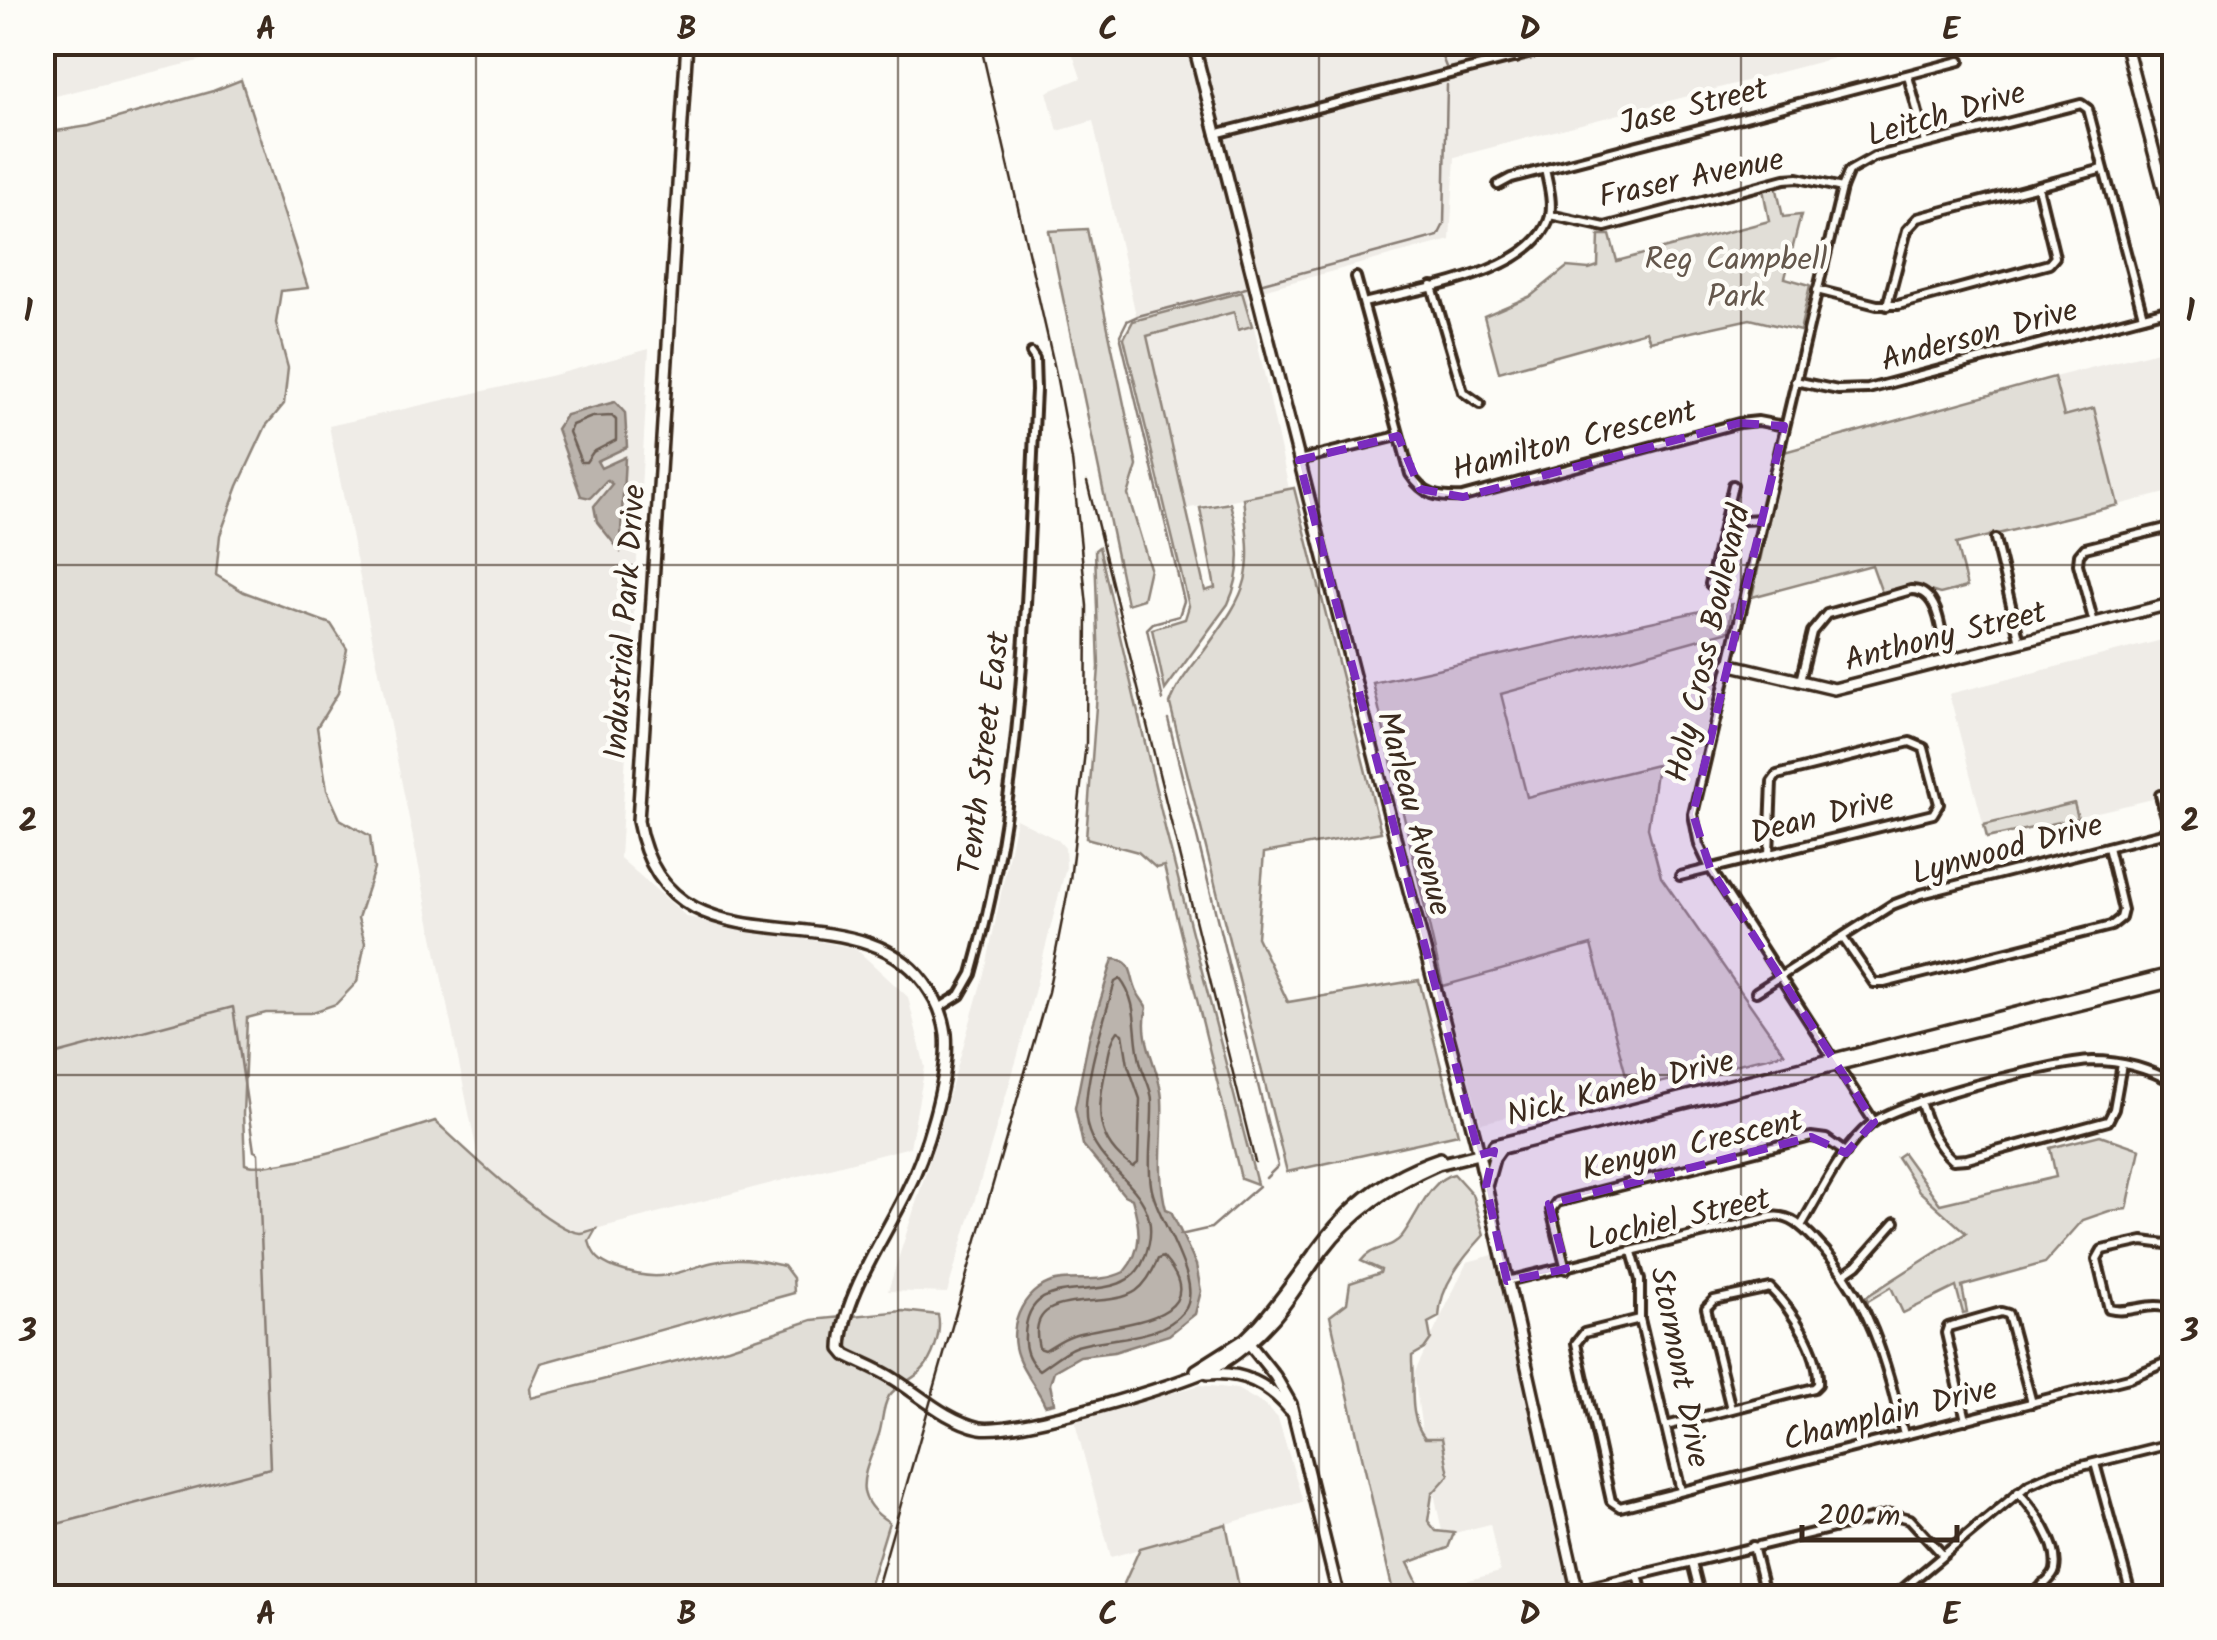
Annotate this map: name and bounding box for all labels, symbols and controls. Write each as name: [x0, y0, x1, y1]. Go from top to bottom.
text: A: [256, 5, 276, 56]
text: B: [677, 5, 697, 56]
text: C: [1098, 5, 1118, 56]
text: D: [1519, 5, 1541, 56]
text: E: [1942, 5, 1961, 56]
street label: Jase Street: [1614, 64, 1774, 151]
street label: Leitch Drive: [1861, 68, 2032, 162]
street label: Fraser Avenue: [1594, 135, 1789, 224]
park label: Reg Campbell Park: [1645, 235, 1828, 323]
street label: Anderson Drive: [1875, 286, 2084, 387]
text: 1: [23, 287, 33, 338]
text: 1: [2185, 287, 2195, 338]
street label: Hamilton Crescent: [1447, 386, 1703, 496]
street label: Industrial Park Drive: [591, 483, 662, 762]
street label: Holy Cross Boulevard: [1653, 499, 1766, 787]
street label: Anthony Street: [1839, 588, 2053, 687]
street label: Tenth Street East: [945, 628, 1026, 878]
street label: Marleau Avenue: [1361, 705, 1464, 922]
street label: Dean Drive: [1745, 775, 1900, 860]
text: 2: [19, 797, 37, 848]
text: 2: [2181, 797, 2199, 848]
street label: Lynwood Drive: [1907, 800, 2109, 900]
street label: Nick Kaneb Drive: [1501, 1036, 1740, 1142]
street label: Kenyon Crescent: [1577, 1096, 1809, 1197]
street label: Lochiel Street: [1582, 1174, 1776, 1266]
street label: Stormont Drive: [1634, 1263, 1723, 1472]
text: 3: [18, 1307, 37, 1358]
text: 3: [2180, 1307, 2199, 1358]
street label: Champlain Drive: [1778, 1364, 2003, 1467]
scale bar: [1802, 1480, 1957, 1542]
text: 200 m: [1817, 1493, 1900, 1541]
text: A: [256, 1590, 276, 1640]
text: B: [677, 1590, 697, 1640]
text: C: [1098, 1590, 1118, 1640]
text: D: [1519, 1590, 1541, 1640]
text: E: [1942, 1590, 1961, 1640]

